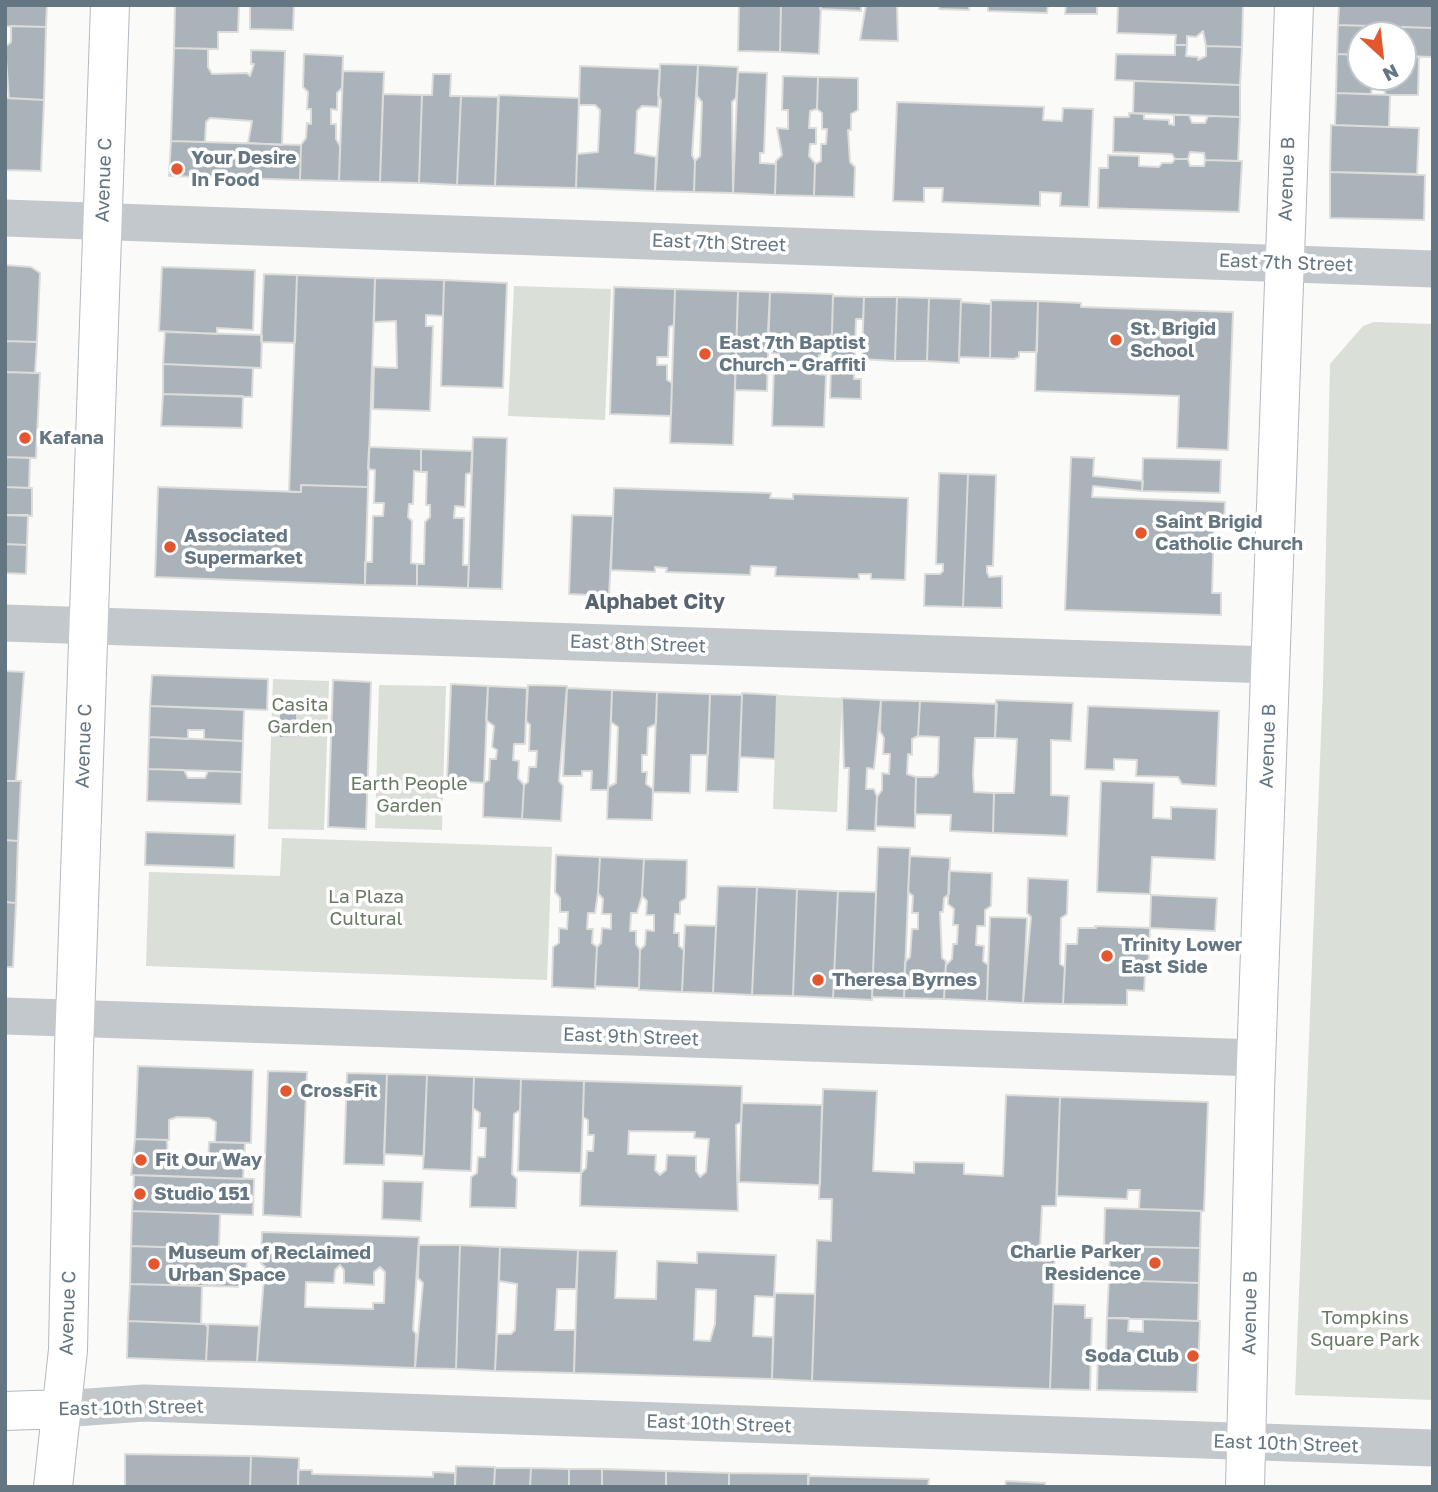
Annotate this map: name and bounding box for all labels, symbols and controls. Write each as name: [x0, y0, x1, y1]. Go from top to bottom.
north arrow: [1347, 21, 1417, 91]
text: N: [1379, 60, 1403, 87]
street label: Avenue B: [1274, 136, 1300, 222]
street label: Avenue C: [91, 137, 117, 223]
place label: Your Desire In Food: [191, 147, 296, 191]
marker: Your Desire In Food: [169, 161, 185, 177]
street label: East 7th Street: [651, 229, 787, 257]
street label: East 7th Street: [1218, 249, 1354, 277]
place label: St. Brigid School: [1130, 318, 1216, 362]
place label: East 7th Baptist Church - Graffiti: [719, 332, 866, 376]
marker: St. Brigid School: [1108, 332, 1124, 348]
marker: East 7th Baptist Church - Graffiti: [697, 346, 713, 362]
place label: Kafana: [39, 427, 104, 449]
marker: Kafana: [17, 430, 33, 446]
place label: Saint Brigid Catholic Church: [1155, 511, 1303, 555]
place label: Associated Supermarket: [184, 525, 303, 569]
marker: Saint Brigid Catholic Church: [1133, 525, 1149, 541]
marker: Associated Supermarket: [162, 539, 178, 555]
district label: Alphabet City: [585, 589, 725, 615]
street label: East 8th Street: [569, 630, 707, 658]
park label: Casita Garden: [267, 694, 333, 738]
street label: Avenue C: [71, 703, 97, 789]
street label: Avenue B: [1255, 703, 1281, 789]
park label: Earth People Garden: [350, 773, 468, 817]
park label: La Plaza Cultural: [328, 886, 404, 930]
place label: Trinity Lower East Side: [1121, 934, 1242, 978]
marker: Trinity Lower East Side: [1099, 948, 1115, 964]
place label: Theresa Byrnes: [832, 969, 977, 991]
marker: Theresa Byrnes: [810, 972, 826, 988]
street label: East 9th Street: [562, 1023, 700, 1051]
place label: CrossFit: [300, 1080, 377, 1102]
marker: CrossFit: [278, 1083, 294, 1099]
place label: Fit Our Way: [155, 1149, 262, 1171]
marker: Fit Our Way: [133, 1152, 149, 1168]
place label: Studio 151: [154, 1183, 250, 1205]
marker: Studio 151: [132, 1186, 148, 1202]
place label: Charlie Parker Residence: [1010, 1241, 1141, 1285]
place label: Museum of Reclaimed Urban Space: [168, 1242, 371, 1286]
marker: Charlie Parker Residence: [1147, 1255, 1163, 1271]
marker: Museum of Reclaimed Urban Space: [146, 1256, 162, 1272]
street label: Avenue C: [55, 1270, 81, 1356]
street label: Avenue B: [1238, 1271, 1262, 1355]
park label: Tompkins Square Park: [1310, 1307, 1420, 1351]
place label: Soda Club: [1085, 1345, 1179, 1367]
marker: Soda Club: [1185, 1348, 1201, 1364]
street label: East 10th Street: [58, 1395, 204, 1421]
street label: East 10th Street: [646, 1410, 792, 1438]
street label: East 10th Street: [1213, 1430, 1359, 1458]

